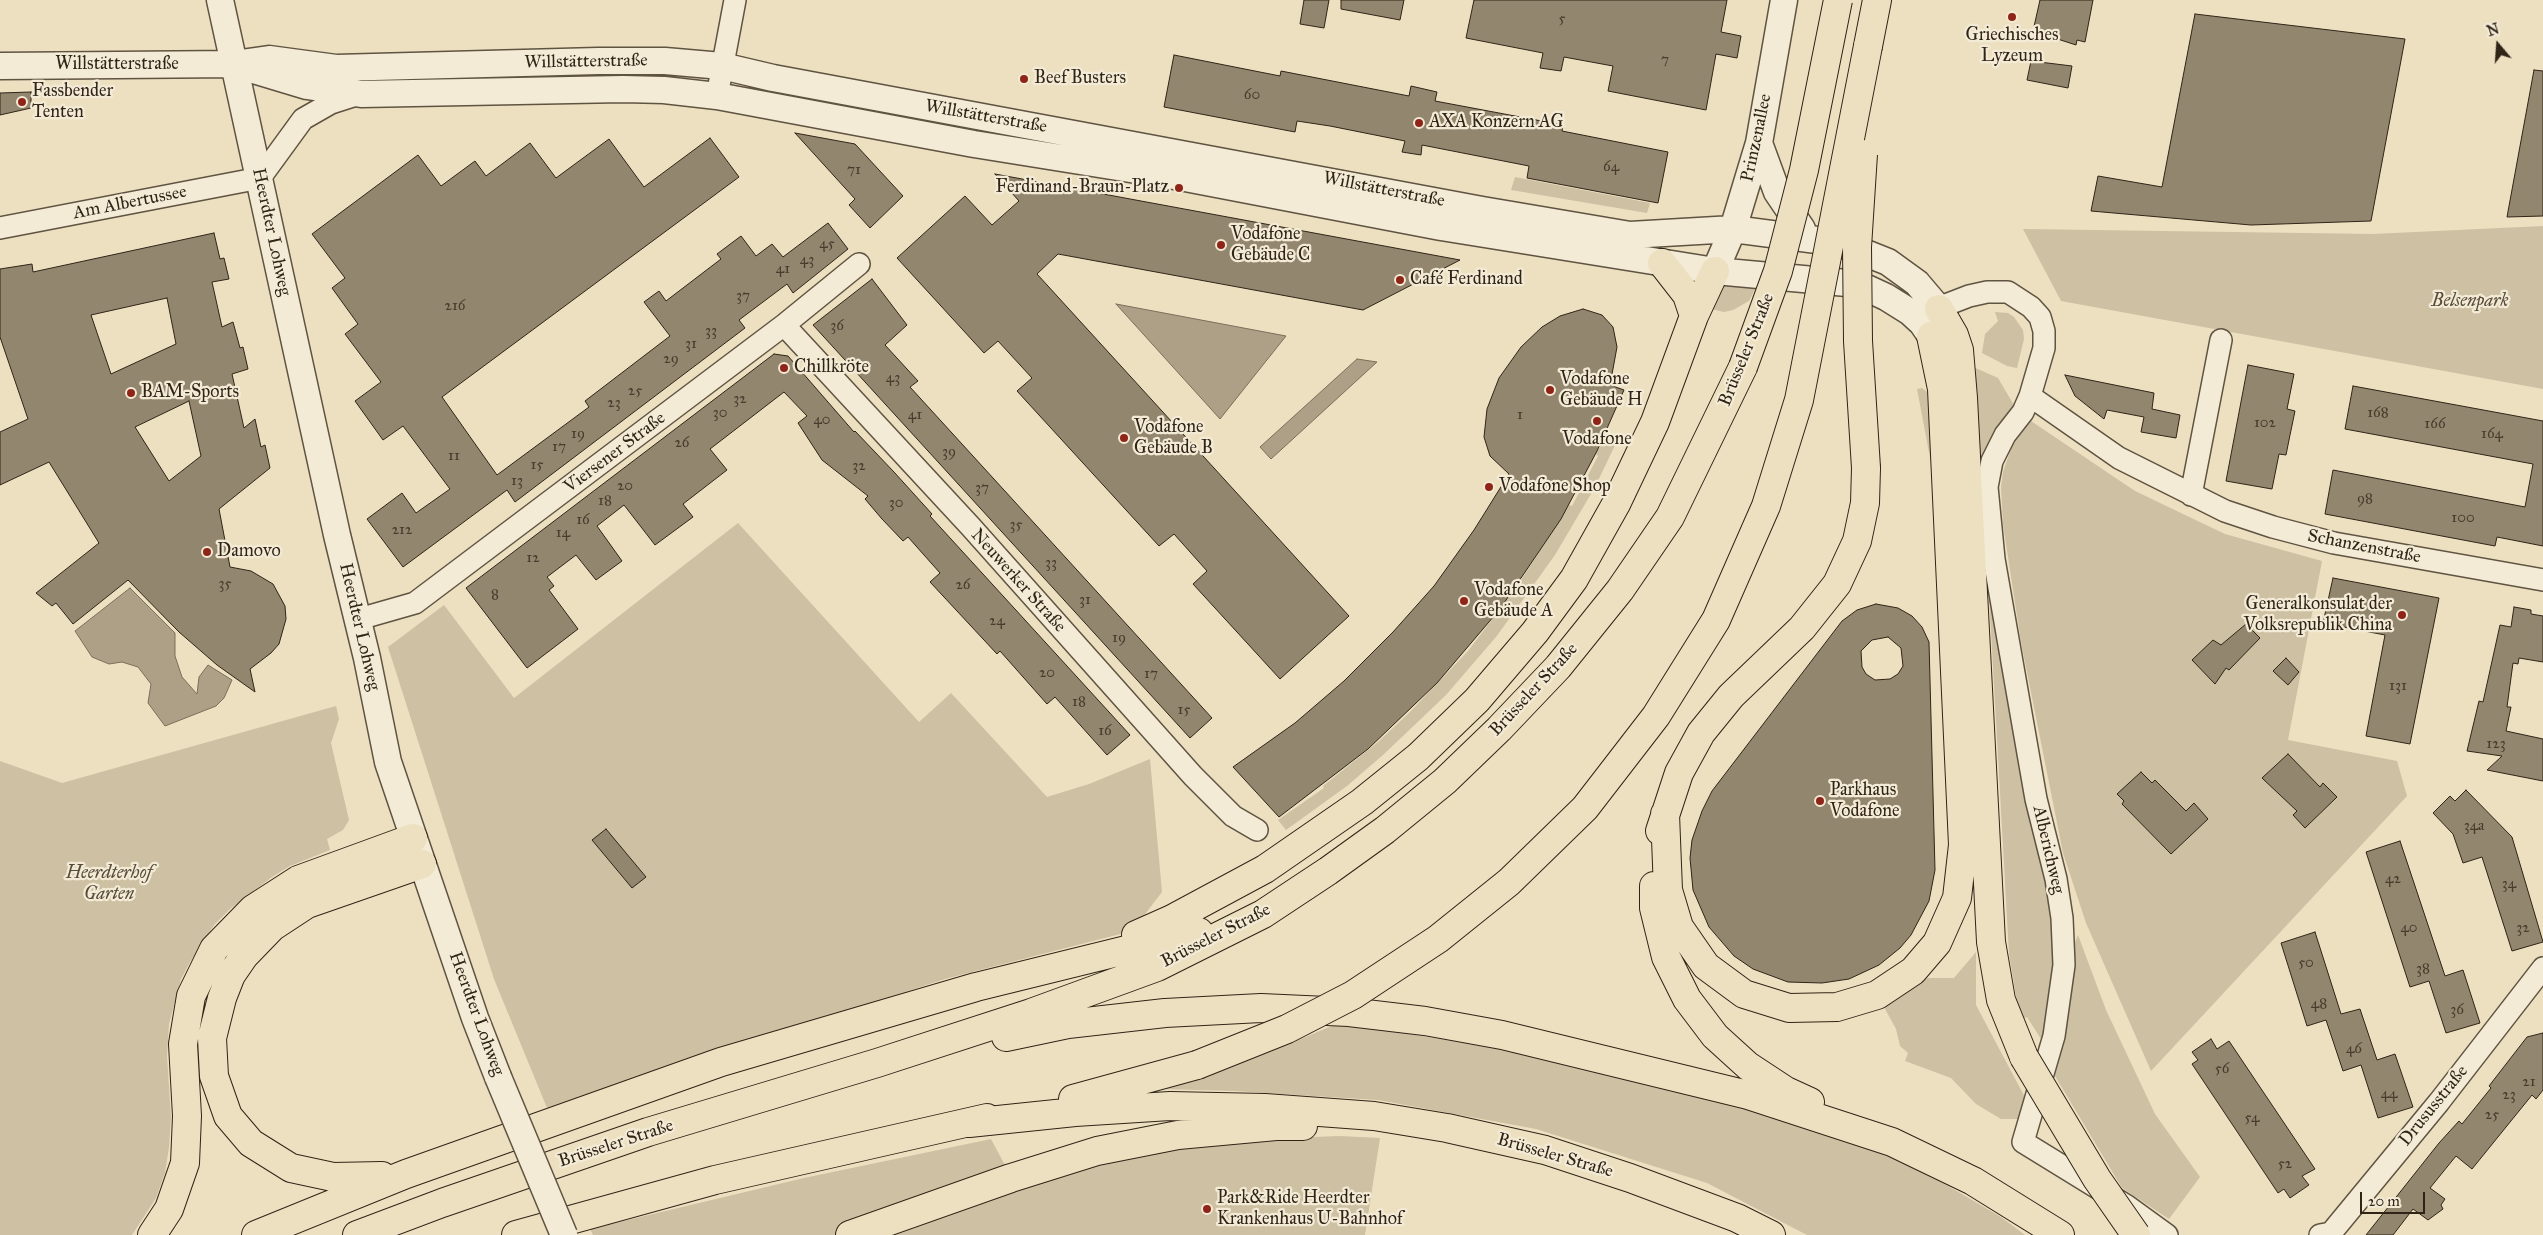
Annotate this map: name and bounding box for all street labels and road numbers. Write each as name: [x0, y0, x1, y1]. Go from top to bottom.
street label: Willstätterstraße: [524, 50, 648, 74]
street label: Willstätterstraße: [55, 54, 179, 76]
street label: Prinzenallee: [1737, 92, 1777, 184]
street label: Willstätterstraße: [923, 96, 1049, 138]
street label: Heerdter Lohweg: [247, 166, 295, 298]
street label: Willstätterstraße: [1321, 168, 1447, 212]
street label: Am Albertussee: [71, 181, 189, 225]
street label: Brüsseler Straße: [1715, 290, 1779, 410]
street label: Viersener Straße: [560, 408, 670, 498]
street label: Neuwerker Straße: [966, 525, 1070, 637]
street label: Schanzenstraße: [2306, 525, 2422, 569]
street label: Heerdter Lohweg: [334, 561, 384, 693]
street label: Brüsseler Straße: [1485, 639, 1583, 741]
street label: Alberichweg: [2027, 804, 2069, 896]
street label: Brüsseler Straße: [1158, 899, 1274, 973]
street label: Heerdter Lohweg: [444, 949, 508, 1079]
street label: Drususstraße: [2395, 1061, 2473, 1151]
street label: Brüsseler Straße: [556, 1115, 676, 1173]
street label: Brüsseler Straße: [1494, 1129, 1616, 1183]

